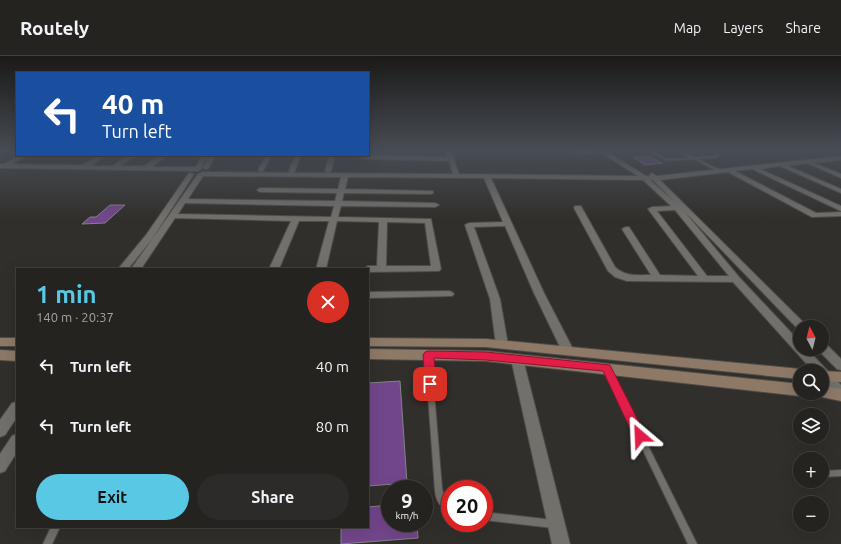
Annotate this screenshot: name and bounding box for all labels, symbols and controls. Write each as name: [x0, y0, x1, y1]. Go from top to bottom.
text: Routely: [20, 17, 89, 39]
text: Map: [674, 20, 701, 36]
text: Layers: [723, 20, 763, 36]
text: Share: [785, 20, 821, 36]
icon: left: [36, 88, 88, 140]
text: 40 m: [102, 88, 164, 119]
text: Turn left: [102, 121, 172, 141]
text: 1 min: [36, 281, 97, 308]
button: close: [307, 281, 349, 323]
text: 140 m · 20:37: [36, 310, 114, 324]
north arrow: [793, 320, 829, 356]
map controls: [793, 320, 829, 532]
icon: left: [36, 355, 58, 377]
text: Turn left: [70, 358, 131, 375]
text: 40 m: [316, 358, 349, 375]
button: search: [793, 364, 829, 400]
pin: [413, 367, 447, 401]
icon: arrive: [419, 373, 441, 395]
button: layers: [793, 408, 829, 444]
icon: left: [36, 415, 58, 437]
position arrow: [619, 415, 661, 457]
text: Turn left: [70, 418, 131, 435]
text: 80 m: [316, 418, 349, 435]
button: +: [793, 452, 829, 488]
button: Exit: [36, 474, 189, 520]
button: Share: [197, 474, 349, 520]
speed limit sign: 20: [441, 480, 493, 532]
text: 9: [401, 489, 413, 512]
button: −: [793, 496, 829, 532]
text: km/h: [395, 510, 419, 521]

